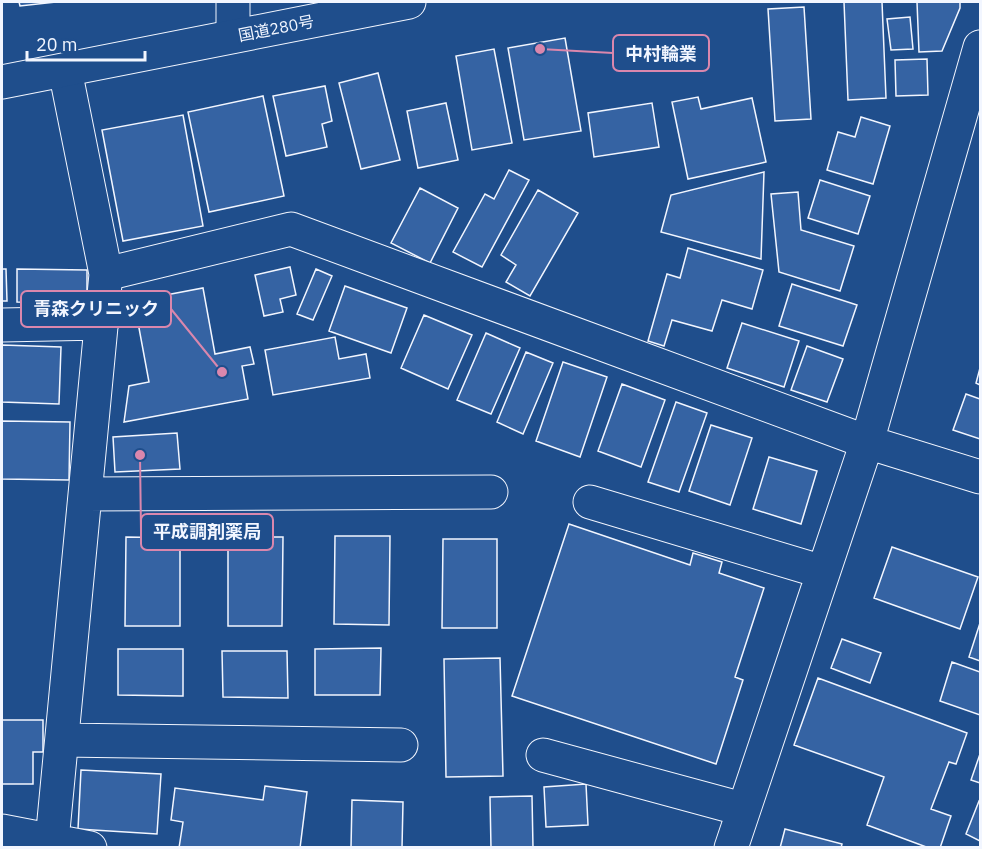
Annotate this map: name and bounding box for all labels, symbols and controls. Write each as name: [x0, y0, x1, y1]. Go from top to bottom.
street label: 国道280号: [236, 11, 316, 45]
scale bar: [27, 24, 146, 62]
text: 20 m: [36, 33, 78, 56]
callout: 中村輪業: [613, 35, 709, 71]
text: 中村輪業: [625, 42, 697, 65]
callout: 青森クリニック: [21, 291, 171, 327]
text: 青森クリニック: [33, 297, 159, 320]
callout: 平成調剤薬局: [141, 514, 273, 550]
text: 平成調剤薬局: [153, 520, 261, 543]

